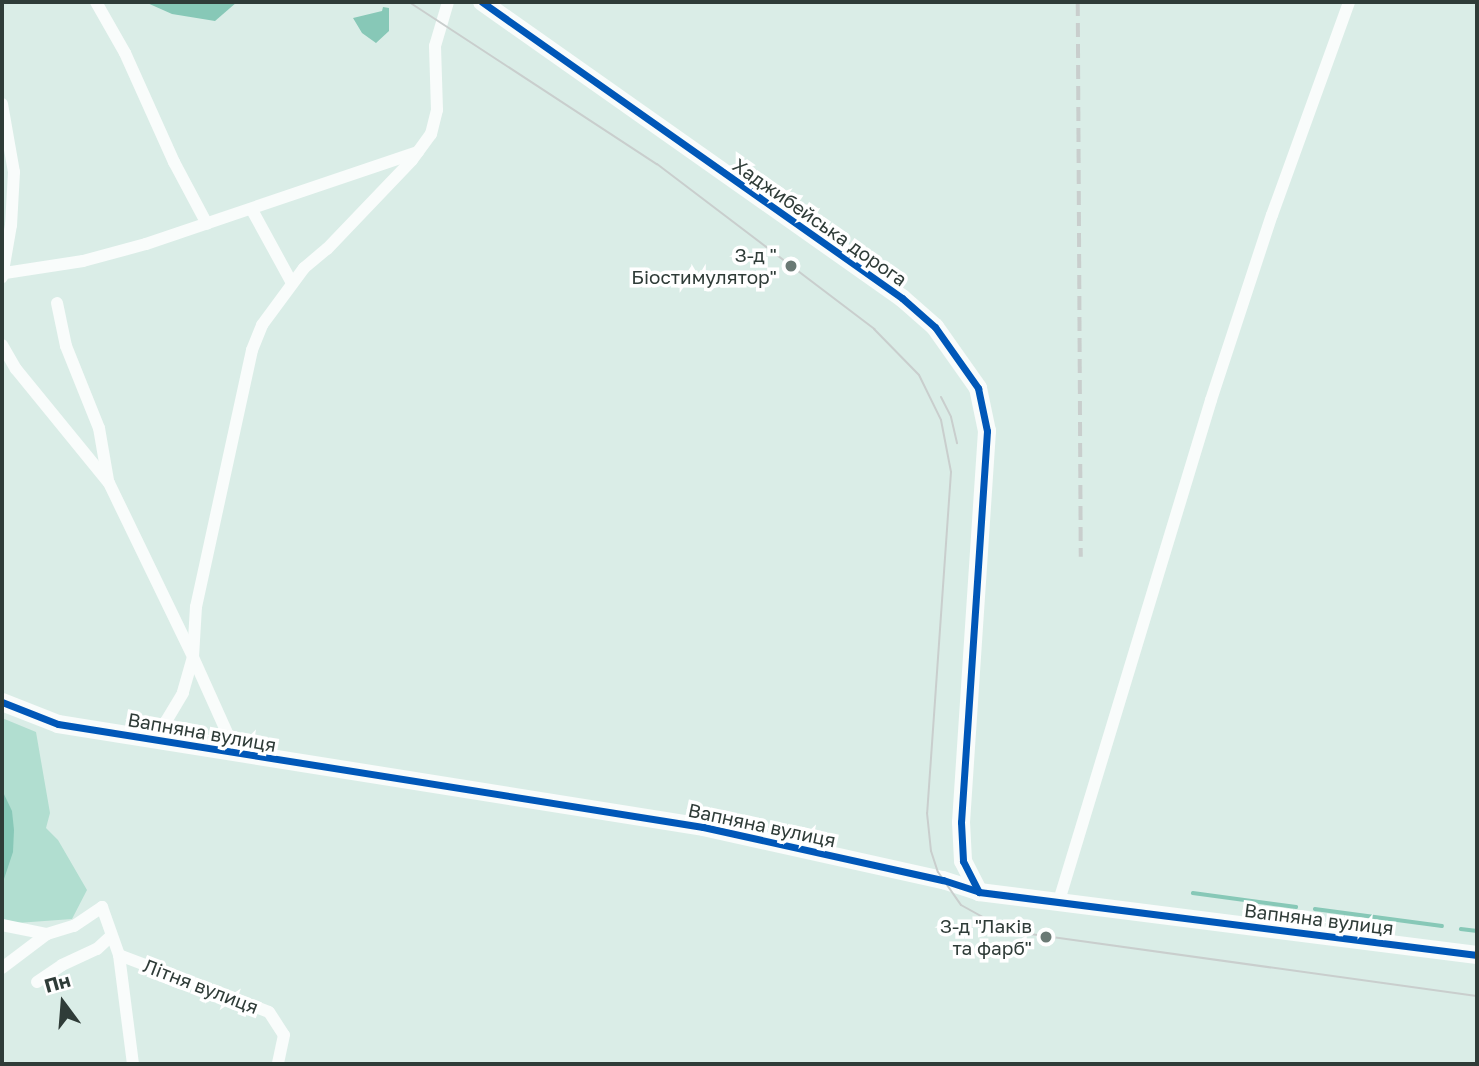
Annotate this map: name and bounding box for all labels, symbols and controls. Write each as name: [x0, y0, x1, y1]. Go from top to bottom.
street label: Хаджибейська дорога: [729, 153, 911, 291]
place label: З-д " Біостимулятор": [631, 244, 777, 288]
marker: З-д " Біостимулятор": [783, 258, 799, 274]
street label: Вапняна вулиця: [126, 708, 278, 756]
street label: Вапняна вулиця: [686, 798, 838, 852]
street label: Вапняна вулиця: [1243, 899, 1395, 939]
place label: З-д "Лаків та фарб": [940, 915, 1032, 959]
marker: З-д "Лаків та фарб": [1038, 929, 1054, 945]
street label: Літня вулиця: [140, 954, 262, 1018]
north arrow: [28, 968, 98, 1038]
text: Пн: [41, 968, 73, 997]

